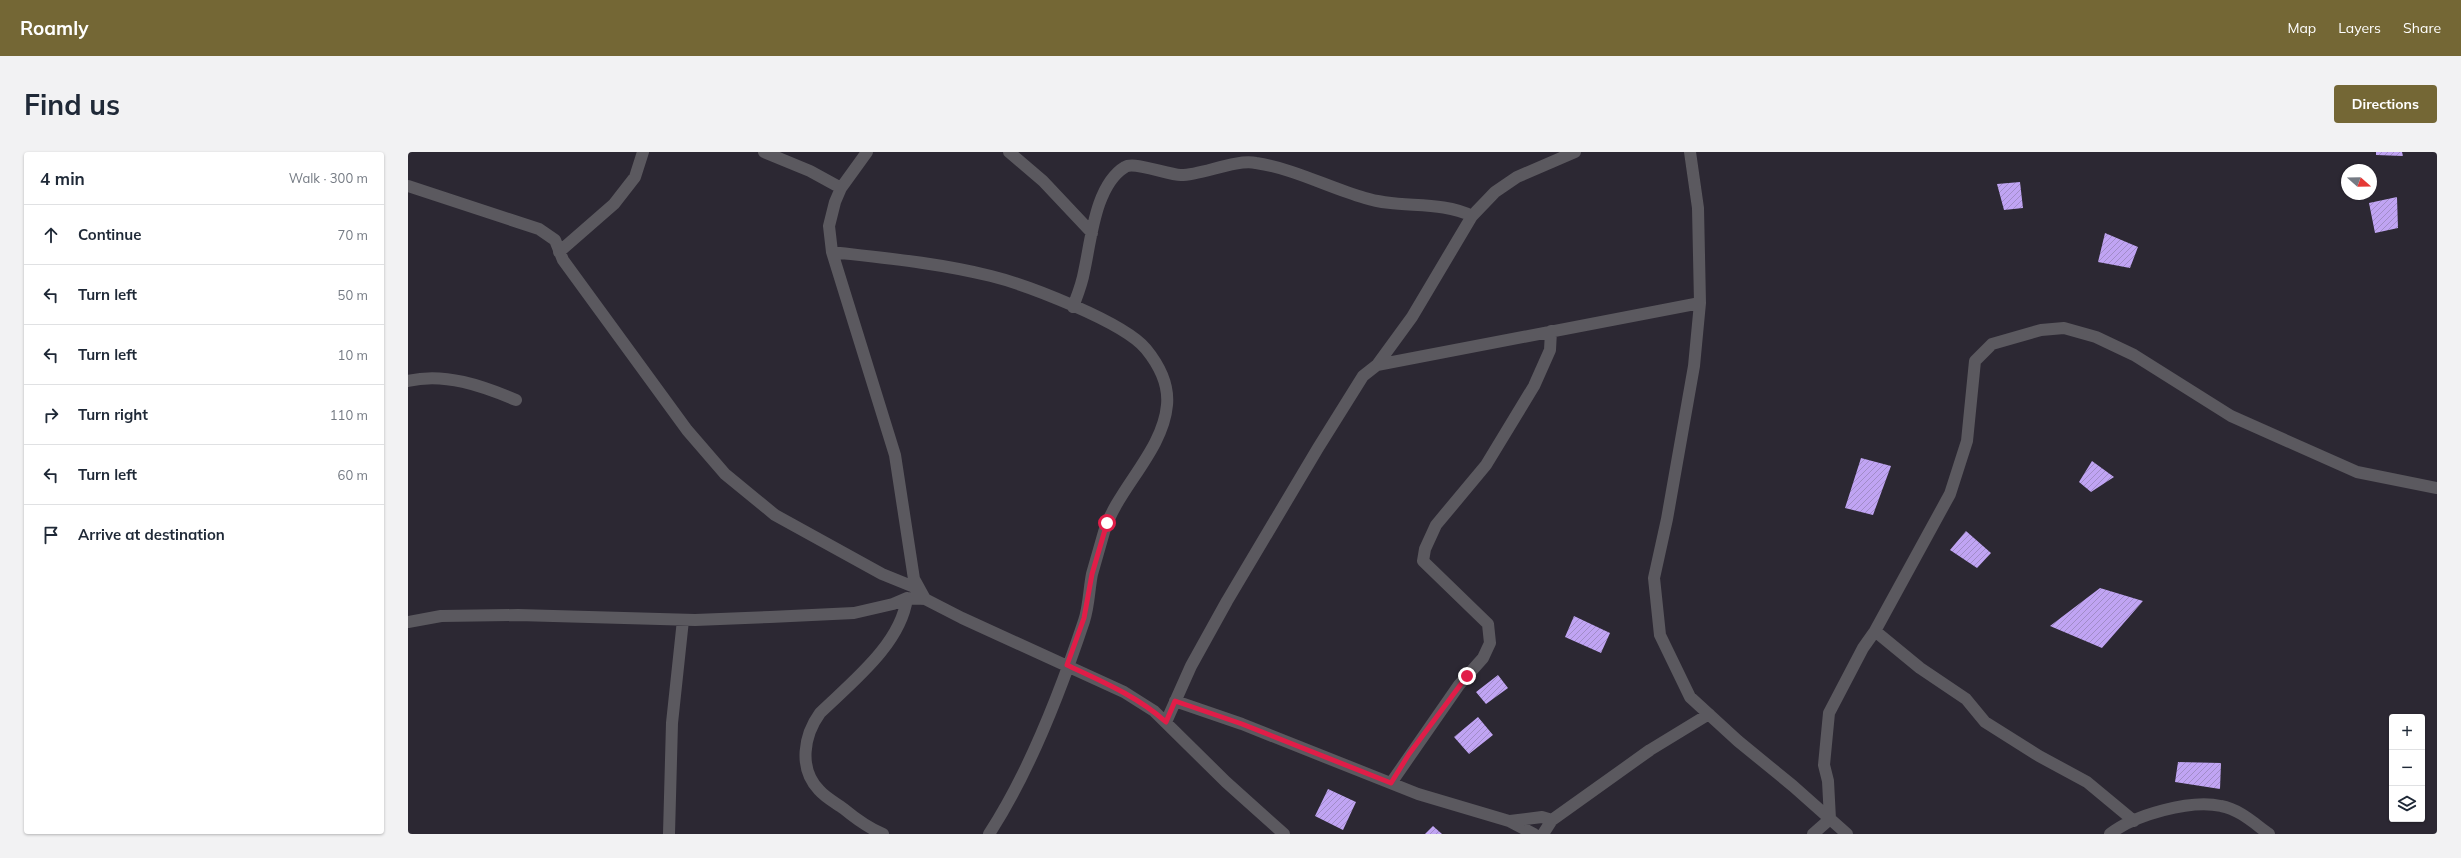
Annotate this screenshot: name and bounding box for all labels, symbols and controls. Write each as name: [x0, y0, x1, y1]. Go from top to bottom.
text: Roamly: [20, 16, 88, 40]
text: Map: [2287, 19, 2316, 37]
text: Layers: [2338, 19, 2381, 37]
text: Share: [2403, 19, 2441, 37]
button: Directions: [2334, 85, 2437, 123]
text: Find us: [24, 87, 120, 122]
north arrow: [2341, 164, 2377, 200]
text: 4 min: [40, 168, 85, 189]
text: Walk · 300 m: [289, 170, 368, 186]
icon: ahead: [40, 224, 62, 246]
text: Continue: [78, 225, 141, 244]
text: 70 m: [338, 227, 368, 243]
icon: left: [40, 284, 62, 306]
text: Turn left: [78, 285, 137, 304]
text: 50 m: [338, 287, 368, 303]
icon: left: [40, 344, 62, 366]
text: Turn left: [78, 345, 137, 364]
text: 10 m: [338, 347, 368, 363]
icon: right: [40, 404, 62, 426]
text: Turn right: [78, 405, 148, 424]
text: 110 m: [330, 407, 368, 423]
icon: left: [40, 464, 62, 486]
text: Turn left: [78, 465, 137, 484]
text: 60 m: [338, 467, 368, 483]
route start: [1098, 514, 1116, 532]
icon: arrive: [40, 524, 62, 546]
text: Arrive at destination: [78, 525, 225, 544]
route end: [1458, 667, 1476, 685]
map controls: [2389, 714, 2425, 822]
button: +: [2389, 714, 2425, 750]
button: −: [2389, 750, 2425, 786]
button: layers: [2389, 786, 2425, 822]

